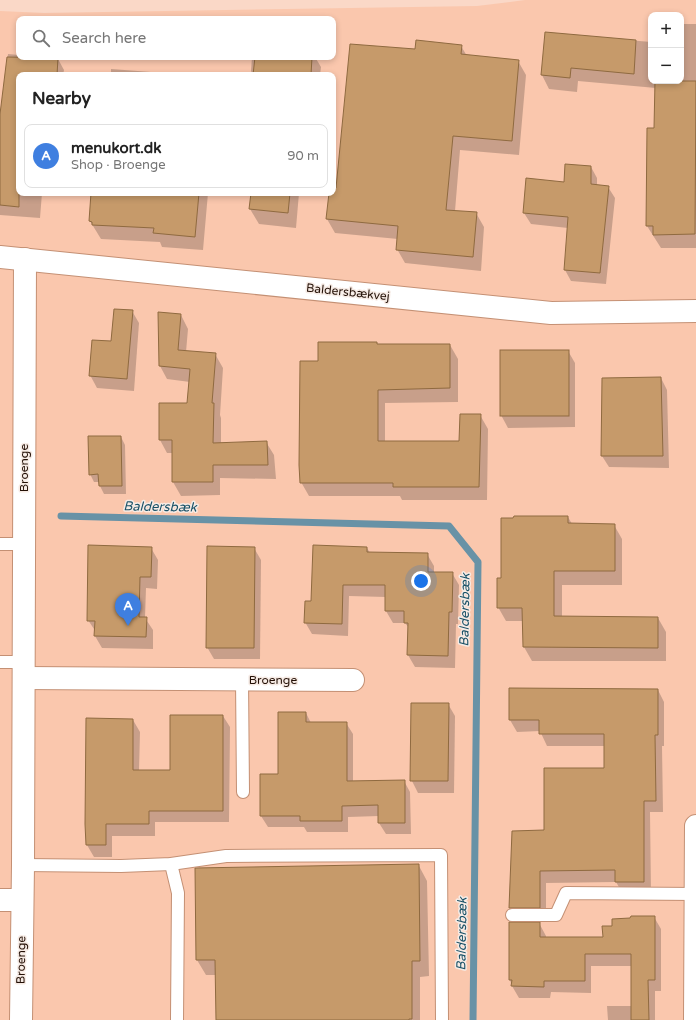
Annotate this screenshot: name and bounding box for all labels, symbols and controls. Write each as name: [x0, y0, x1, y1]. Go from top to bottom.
map controls: [648, 12, 684, 84]
button: +: [648, 12, 684, 48]
search box: [16, 16, 336, 60]
icon: search: [30, 27, 52, 49]
text: Search here: [62, 29, 146, 47]
button: −: [648, 48, 684, 84]
text: Nearby: [32, 88, 91, 109]
text: menukort.dk: [71, 139, 162, 157]
text: A: [41, 148, 51, 164]
text: 90 m: [287, 148, 319, 164]
text: Shop · Broenge: [71, 157, 166, 173]
street label: Baldersbækvej: [306, 281, 390, 303]
street label: Broenge: [17, 444, 31, 492]
water label: Baldersbæk: [123, 498, 198, 516]
your location: [411, 571, 431, 591]
water label: Baldersbæk: [456, 572, 474, 647]
pin: A: [115, 593, 141, 626]
street label: Broenge: [249, 673, 297, 687]
water label: Baldersbæk: [453, 896, 471, 971]
street label: Broenge: [14, 935, 28, 984]

